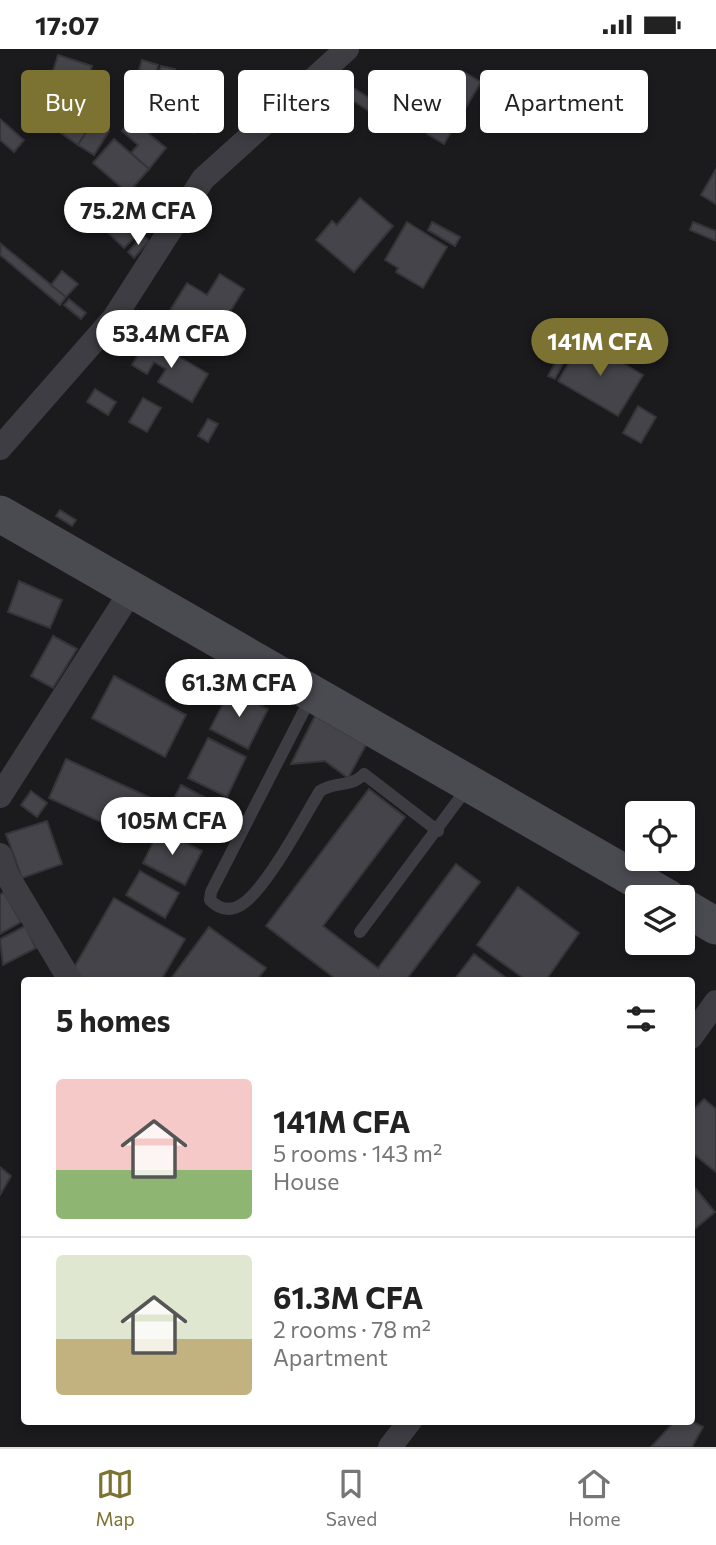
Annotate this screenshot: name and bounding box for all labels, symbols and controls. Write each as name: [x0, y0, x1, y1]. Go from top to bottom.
text: 17:07: [35, 9, 99, 40]
chip: Buy: [21, 70, 110, 133]
chip: Rent: [124, 70, 224, 133]
chip: Filters: [238, 70, 354, 133]
chip: New: [368, 70, 466, 133]
chip: Apartment: [480, 70, 648, 133]
pin: 75.2M CFA: [58, 187, 218, 247]
text: 75.2M CFA: [80, 196, 196, 224]
pin: 53.4M CFA: [91, 311, 251, 370]
text: 53.4M CFA: [112, 319, 230, 347]
pin: 141M CFA: [528, 319, 672, 378]
text: 141M CFA: [547, 327, 653, 355]
pin: 61.3M CFA: [159, 659, 319, 719]
text: 61.3M CFA: [181, 668, 297, 696]
pin: 105M CFA: [100, 797, 244, 857]
map controls: [625, 801, 695, 955]
button: locate: [625, 801, 695, 871]
text: 105M CFA: [117, 806, 227, 834]
button: layers: [625, 885, 695, 955]
icon: filters: [622, 1000, 660, 1038]
text: 5 homes: [56, 1001, 170, 1038]
text: 141M CFA: [273, 1102, 410, 1139]
icon: home: [112, 1107, 196, 1191]
text: 5 rooms · 143 m²: [273, 1139, 442, 1167]
text: House: [273, 1167, 339, 1195]
text: 61.3M CFA: [273, 1278, 423, 1315]
icon: home: [112, 1283, 196, 1367]
text: 2 rooms · 78 m²: [273, 1315, 431, 1343]
text: Apartment: [273, 1343, 388, 1371]
tab: Map: [96, 1465, 135, 1530]
tab: Saved: [326, 1465, 377, 1530]
tab: Home: [568, 1465, 620, 1530]

